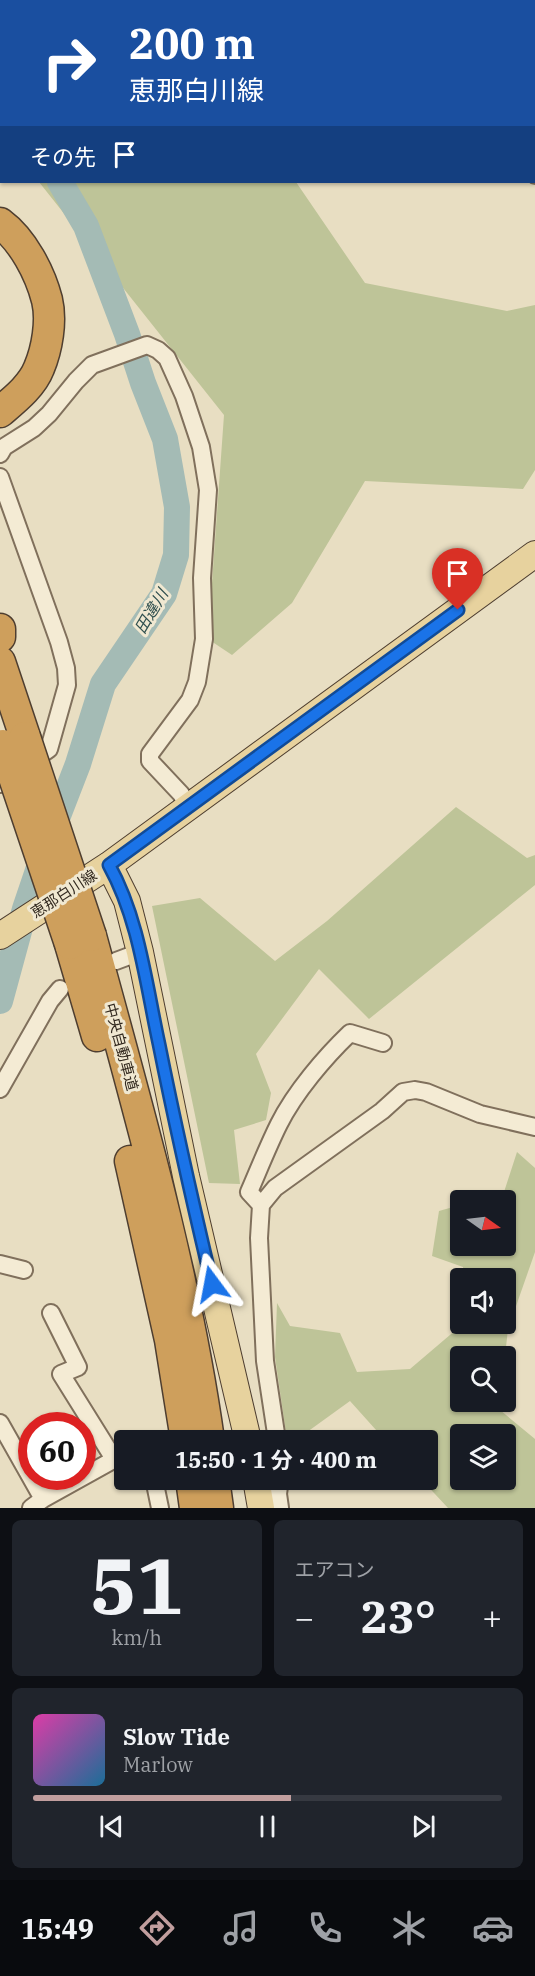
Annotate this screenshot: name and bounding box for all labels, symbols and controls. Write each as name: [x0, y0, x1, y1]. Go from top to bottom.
text: 200 m: [129, 16, 255, 71]
icon: right: [30, 24, 108, 102]
text: 恵那白川線: [129, 72, 264, 107]
icon: arrive: [108, 138, 141, 171]
text: その先: [30, 142, 96, 171]
pin: [432, 548, 483, 610]
icon: arrive: [441, 557, 474, 590]
water label: 田違川: [130, 584, 173, 637]
street label: 恵那白川線: [27, 865, 100, 922]
street label: 中央自動車道: [101, 1001, 142, 1093]
north arrow: [450, 1190, 516, 1256]
map controls: [450, 1190, 516, 1490]
position arrow: [180, 1252, 244, 1316]
button: sound: [450, 1268, 516, 1334]
button: search: [450, 1346, 516, 1412]
speed limit sign: 60: [18, 1412, 96, 1490]
button: layers: [450, 1424, 516, 1490]
text: 15:50 · 1 分 · 400 m: [175, 1445, 377, 1474]
text: 51: [90, 1534, 184, 1635]
text: エアコン: [295, 1556, 375, 1583]
text: 23°: [361, 1587, 436, 1645]
text: −: [295, 1596, 314, 1639]
text: +: [482, 1596, 502, 1639]
text: km/h: [111, 1624, 162, 1651]
text: Slow Tide: [123, 1722, 230, 1751]
text: Marlow: [123, 1751, 193, 1778]
icon: previous: [95, 1810, 128, 1843]
icon: pause: [251, 1810, 284, 1843]
icon: next: [407, 1810, 440, 1843]
icon: directions: [136, 1907, 178, 1949]
icon: music: [220, 1907, 262, 1949]
icon: phone: [304, 1907, 346, 1949]
icon: climate: [388, 1907, 430, 1949]
icon: car: [472, 1907, 514, 1949]
text: 15:49: [21, 1911, 94, 1946]

